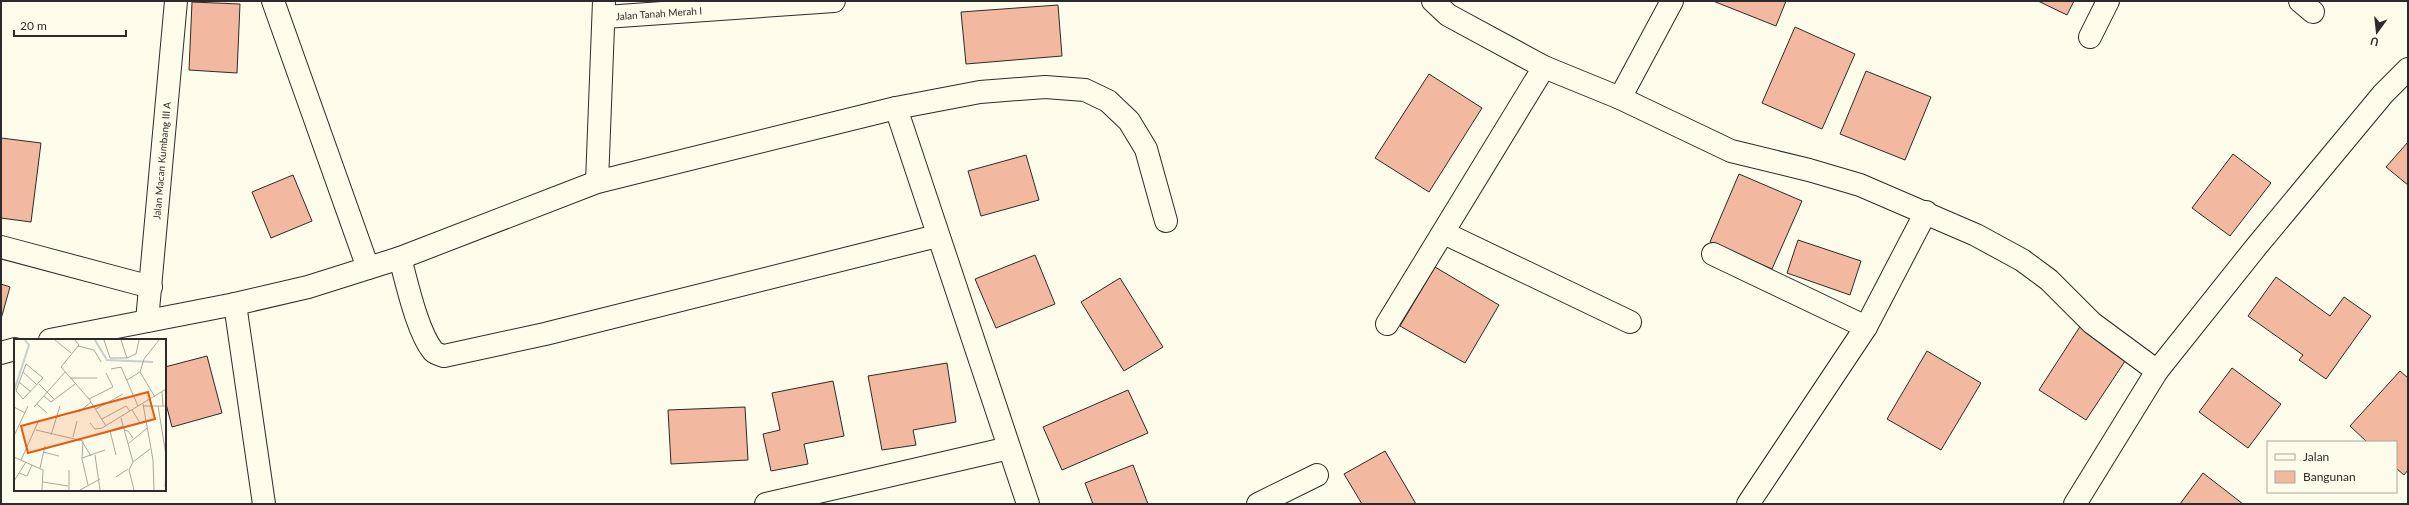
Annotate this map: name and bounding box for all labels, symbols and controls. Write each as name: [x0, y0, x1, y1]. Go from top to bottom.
street label: Jalan Tanah Merah I: [615, 4, 703, 22]
scale bar: [14, 12, 126, 38]
north arrow: [2357, 12, 2397, 52]
text: 20 m: [20, 18, 47, 33]
text: U: [2369, 35, 2380, 49]
street label: Jalan Macan Kumbang III A: [150, 101, 173, 220]
inset map: [14, 339, 166, 491]
legend: [2267, 441, 2397, 493]
text: Jalan: [2303, 449, 2329, 464]
text: Bangunan: [2303, 469, 2356, 484]

